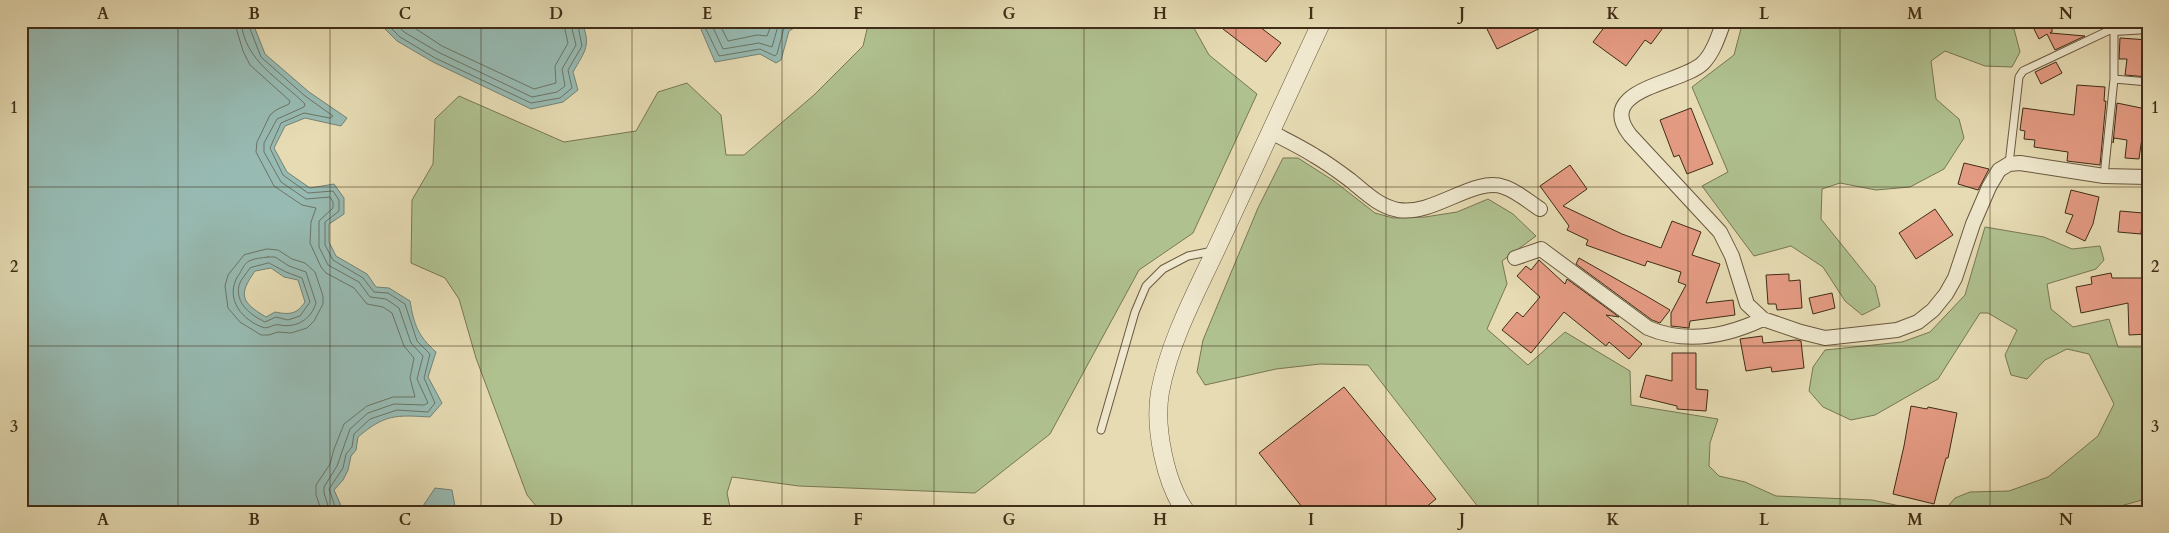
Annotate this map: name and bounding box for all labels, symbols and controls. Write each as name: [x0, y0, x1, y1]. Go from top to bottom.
text: A: [97, 3, 109, 25]
text: B: [248, 3, 260, 25]
text: C: [399, 3, 411, 25]
text: D: [549, 3, 563, 25]
text: E: [702, 3, 712, 25]
text: F: [853, 3, 863, 25]
text: G: [1002, 3, 1016, 25]
text: H: [1153, 3, 1167, 25]
text: I: [1308, 3, 1314, 25]
text: J: [1457, 3, 1465, 25]
text: K: [1607, 3, 1620, 25]
text: L: [1759, 3, 1770, 25]
text: M: [1907, 3, 1923, 25]
text: N: [2059, 3, 2073, 25]
text: 1: [10, 97, 18, 119]
text: 1: [2151, 97, 2159, 119]
text: 2: [10, 256, 18, 278]
text: 2: [2151, 256, 2159, 278]
text: 3: [10, 416, 18, 438]
text: 3: [2151, 416, 2159, 438]
text: A: [97, 509, 109, 531]
text: B: [248, 509, 260, 531]
text: C: [399, 509, 411, 531]
text: D: [549, 509, 563, 531]
text: E: [702, 509, 712, 531]
text: F: [853, 509, 863, 531]
text: G: [1002, 509, 1016, 531]
text: H: [1153, 509, 1167, 531]
text: I: [1308, 509, 1314, 531]
text: J: [1457, 509, 1465, 531]
text: K: [1607, 509, 1620, 531]
text: L: [1759, 509, 1770, 531]
text: M: [1907, 509, 1923, 531]
text: N: [2059, 509, 2073, 531]

